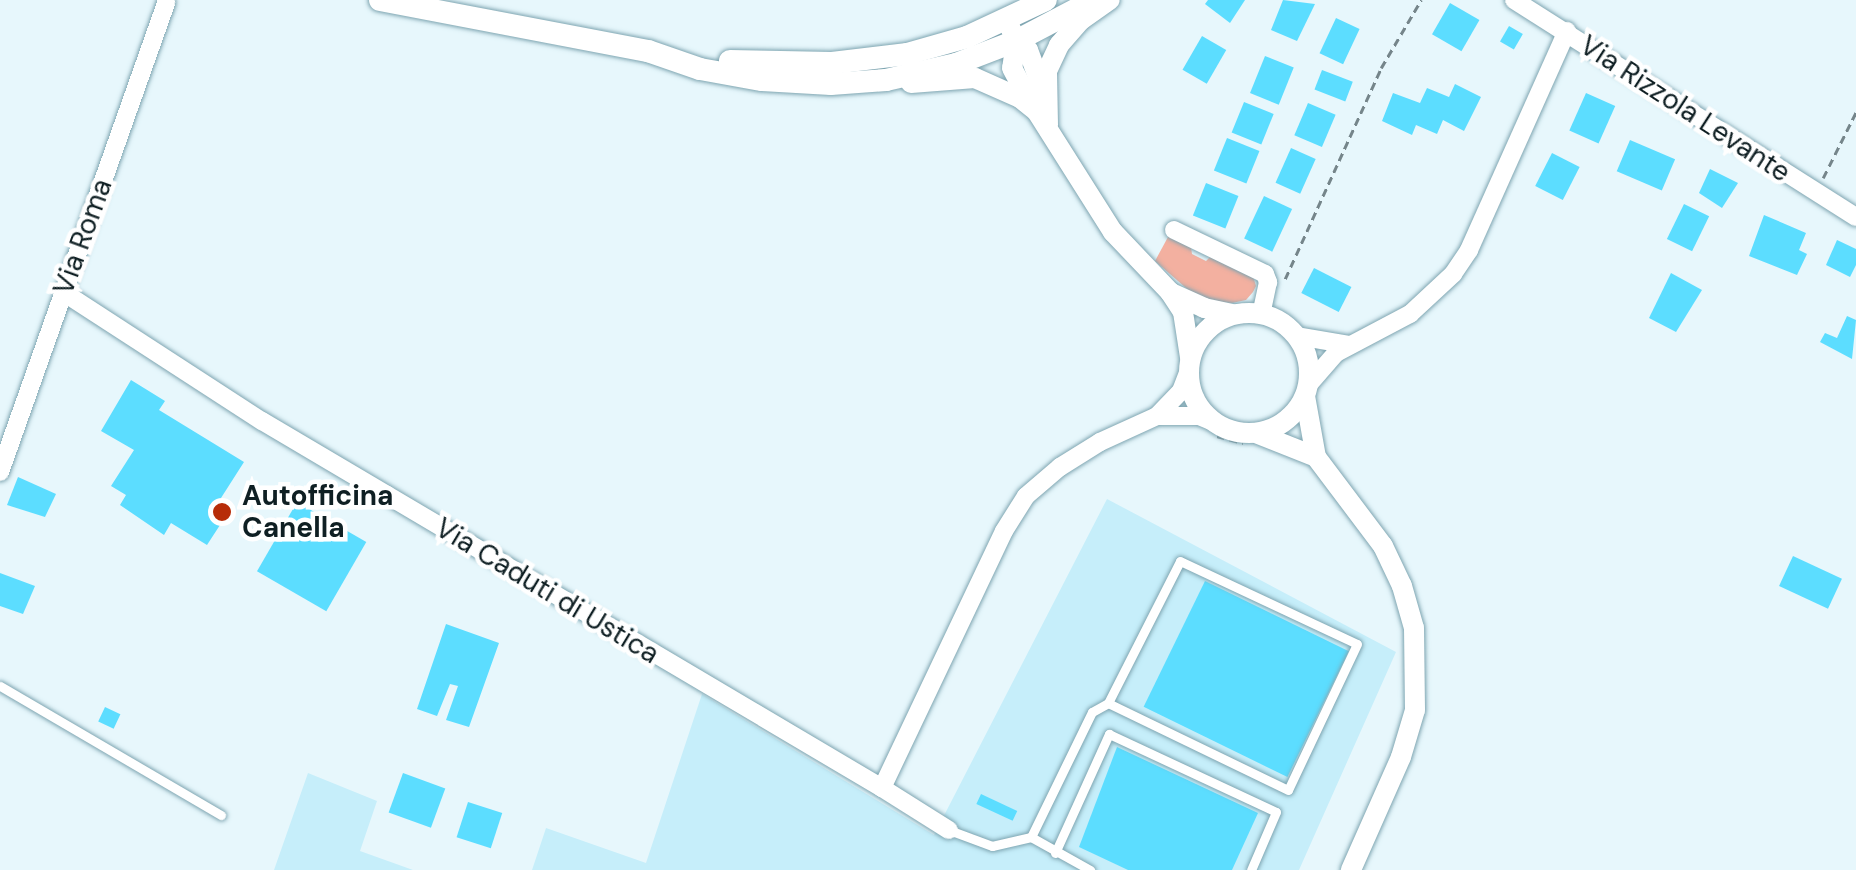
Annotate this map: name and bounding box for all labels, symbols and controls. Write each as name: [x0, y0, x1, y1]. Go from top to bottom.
street label: Via Rizzola Levante: [1574, 28, 1796, 190]
street label: Via Roma: [47, 175, 119, 299]
place label: Autofficina Canella: [242, 479, 394, 545]
marker: Autofficina Canella: [211, 501, 233, 523]
street label: Via Caduti di Ustica: [429, 511, 665, 671]

